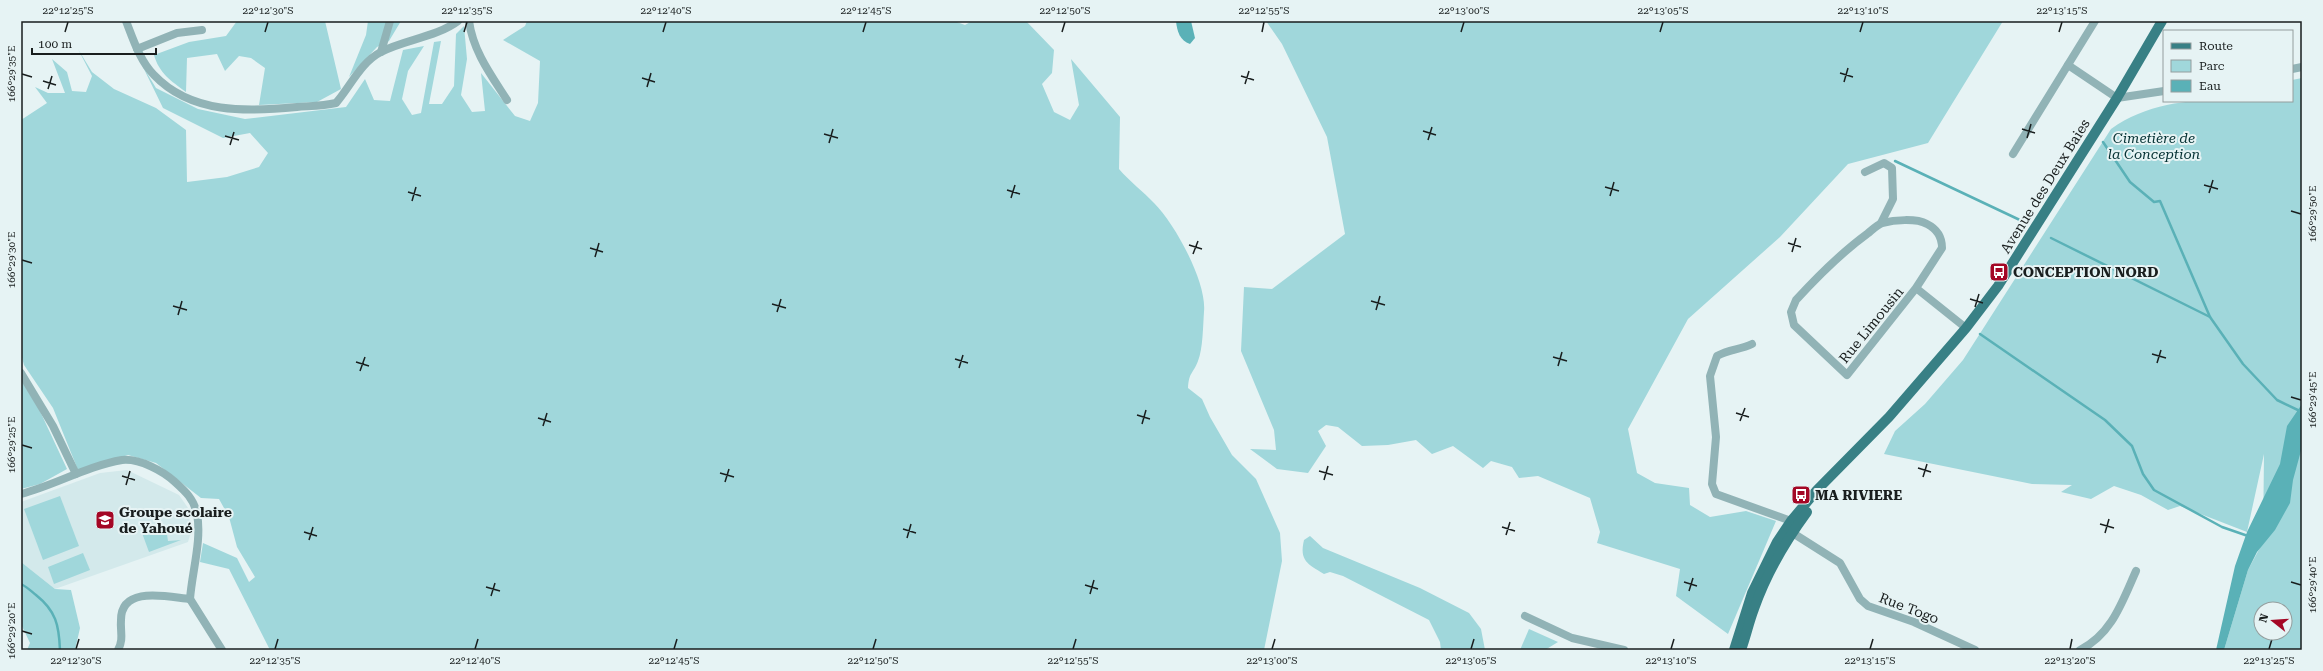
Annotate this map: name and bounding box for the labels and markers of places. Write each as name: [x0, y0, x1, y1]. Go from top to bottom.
bus stop icon: CONCEPTION NORD: [1988, 261, 2010, 283]
place label: CONCEPTION NORD: [2013, 264, 2158, 280]
bus stop icon: MA RIVIERE: [1790, 484, 1812, 506]
place label: MA RIVIERE: [1815, 487, 1902, 503]
place label: Groupe scolaire de Yahoué: [119, 504, 232, 536]
school or university icon: Groupe scolaire de Yahoué: [94, 509, 116, 531]

